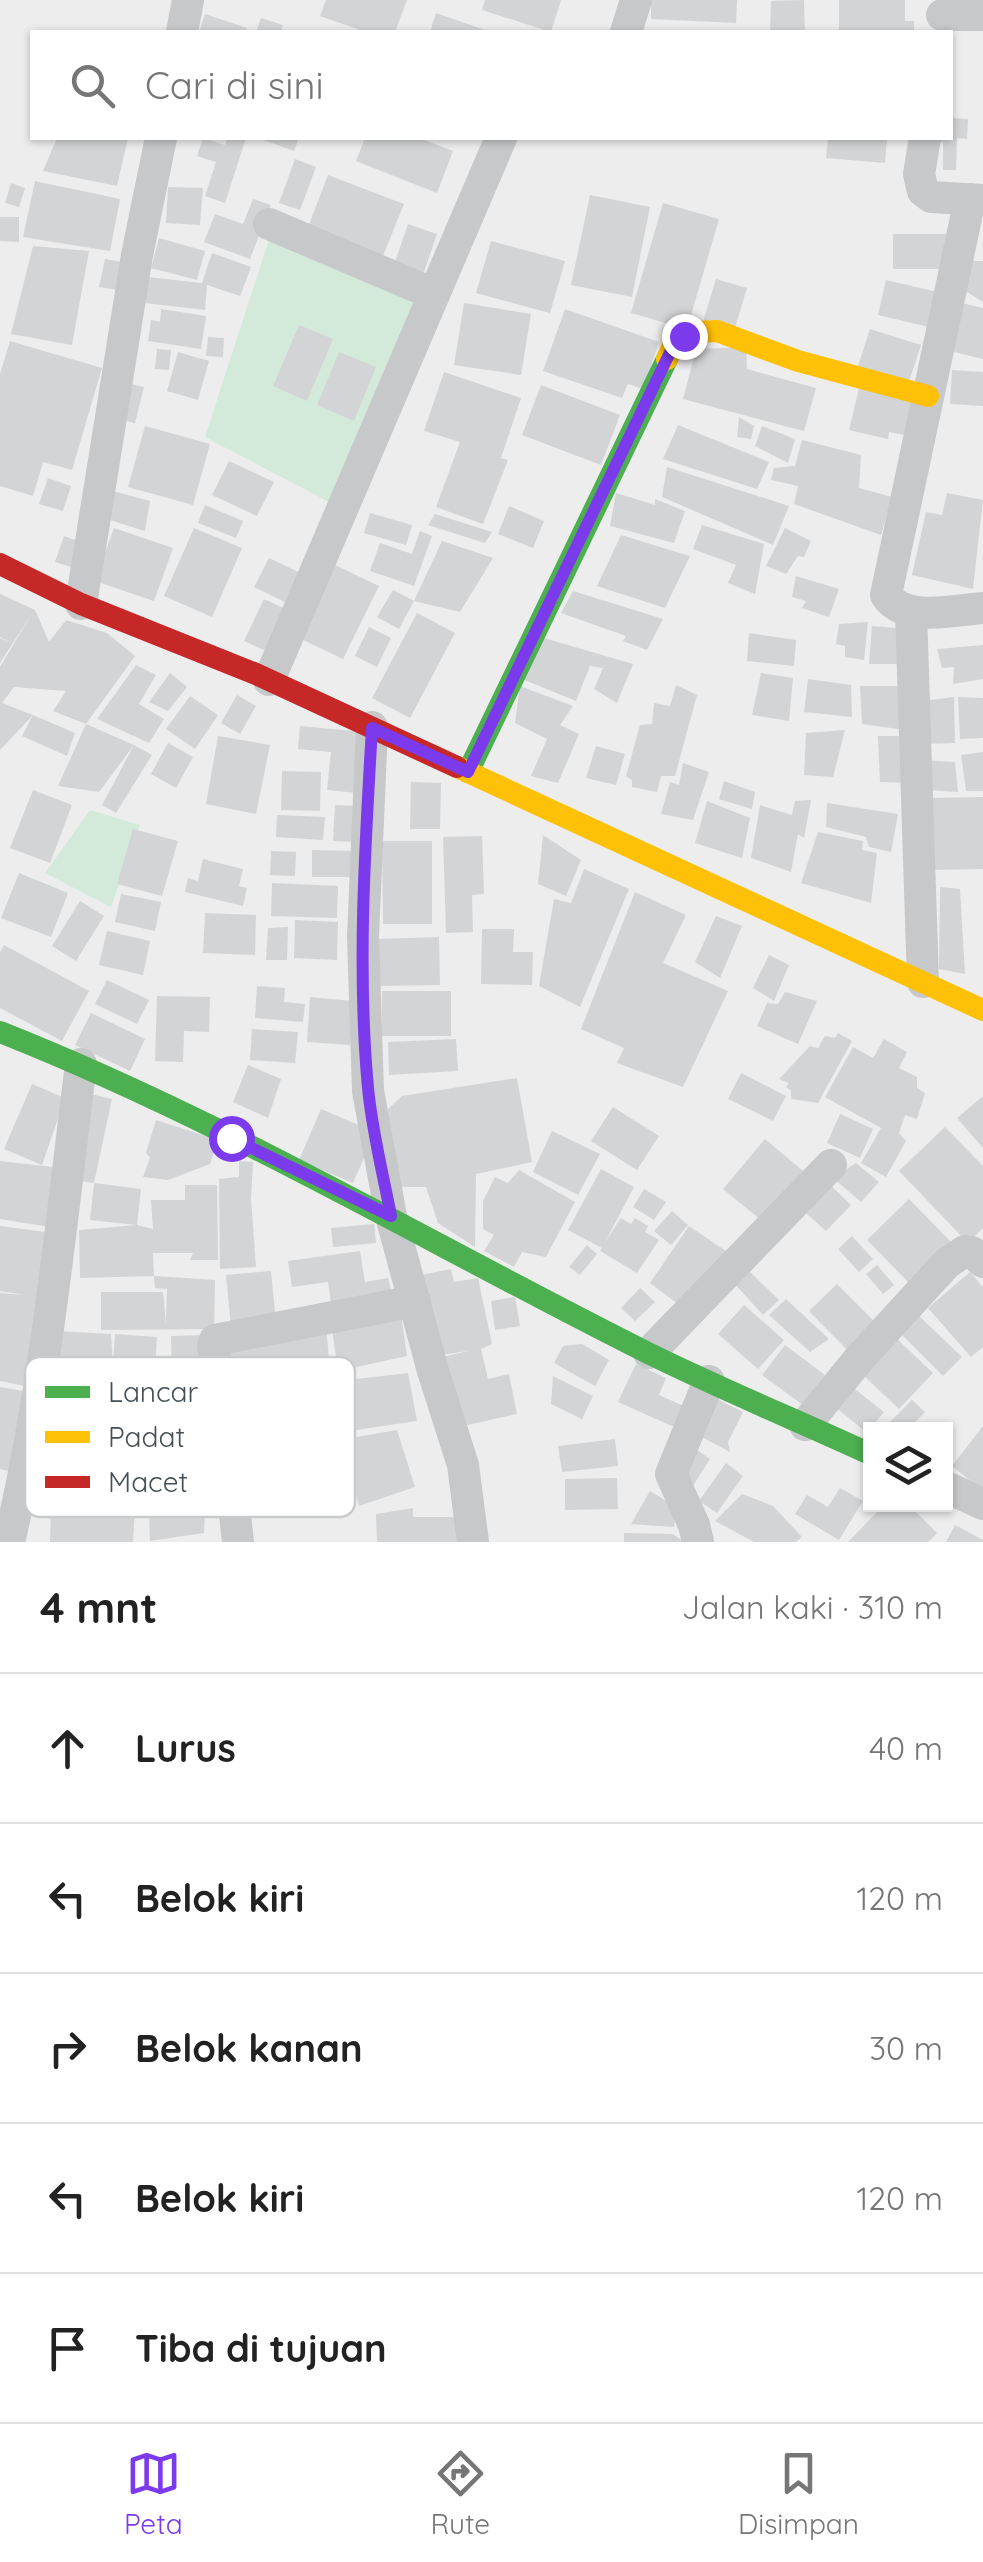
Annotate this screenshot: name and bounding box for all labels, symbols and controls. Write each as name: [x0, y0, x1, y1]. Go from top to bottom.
search box: [30, 30, 953, 140]
icon: search: [65, 58, 120, 113]
text: Cari di sini: [145, 61, 324, 109]
route end: [662, 314, 708, 360]
route start: [209, 1116, 255, 1162]
legend: [25, 1357, 355, 1517]
text: Lancar: [108, 1374, 199, 1409]
text: Padat: [108, 1419, 185, 1454]
map controls: [863, 1422, 953, 1512]
button: layers: [863, 1422, 953, 1512]
text: Macet: [108, 1464, 188, 1499]
text: 4 mnt: [40, 1581, 157, 1634]
text: Jalan kaki · 310 m: [682, 1587, 943, 1627]
icon: ahead: [40, 1721, 95, 1776]
text: Lurus: [135, 1724, 236, 1772]
text: 40 m: [869, 1728, 943, 1768]
icon: left: [40, 1871, 95, 1926]
text: Belok kiri: [135, 1874, 304, 1922]
text: 120 m: [856, 1878, 943, 1918]
icon: right: [40, 2021, 95, 2076]
text: Belok kanan: [135, 2024, 363, 2072]
text: 30 m: [869, 2028, 943, 2068]
icon: left: [40, 2171, 95, 2226]
text: Belok kiri: [135, 2174, 304, 2222]
text: 120 m: [856, 2178, 943, 2218]
icon: arrive: [40, 2321, 95, 2376]
text: Tiba di tujuan: [135, 2324, 387, 2372]
tab: Peta: [124, 2446, 183, 2541]
tab: Rute: [431, 2446, 490, 2541]
tab: Disimpan: [738, 2446, 859, 2541]

